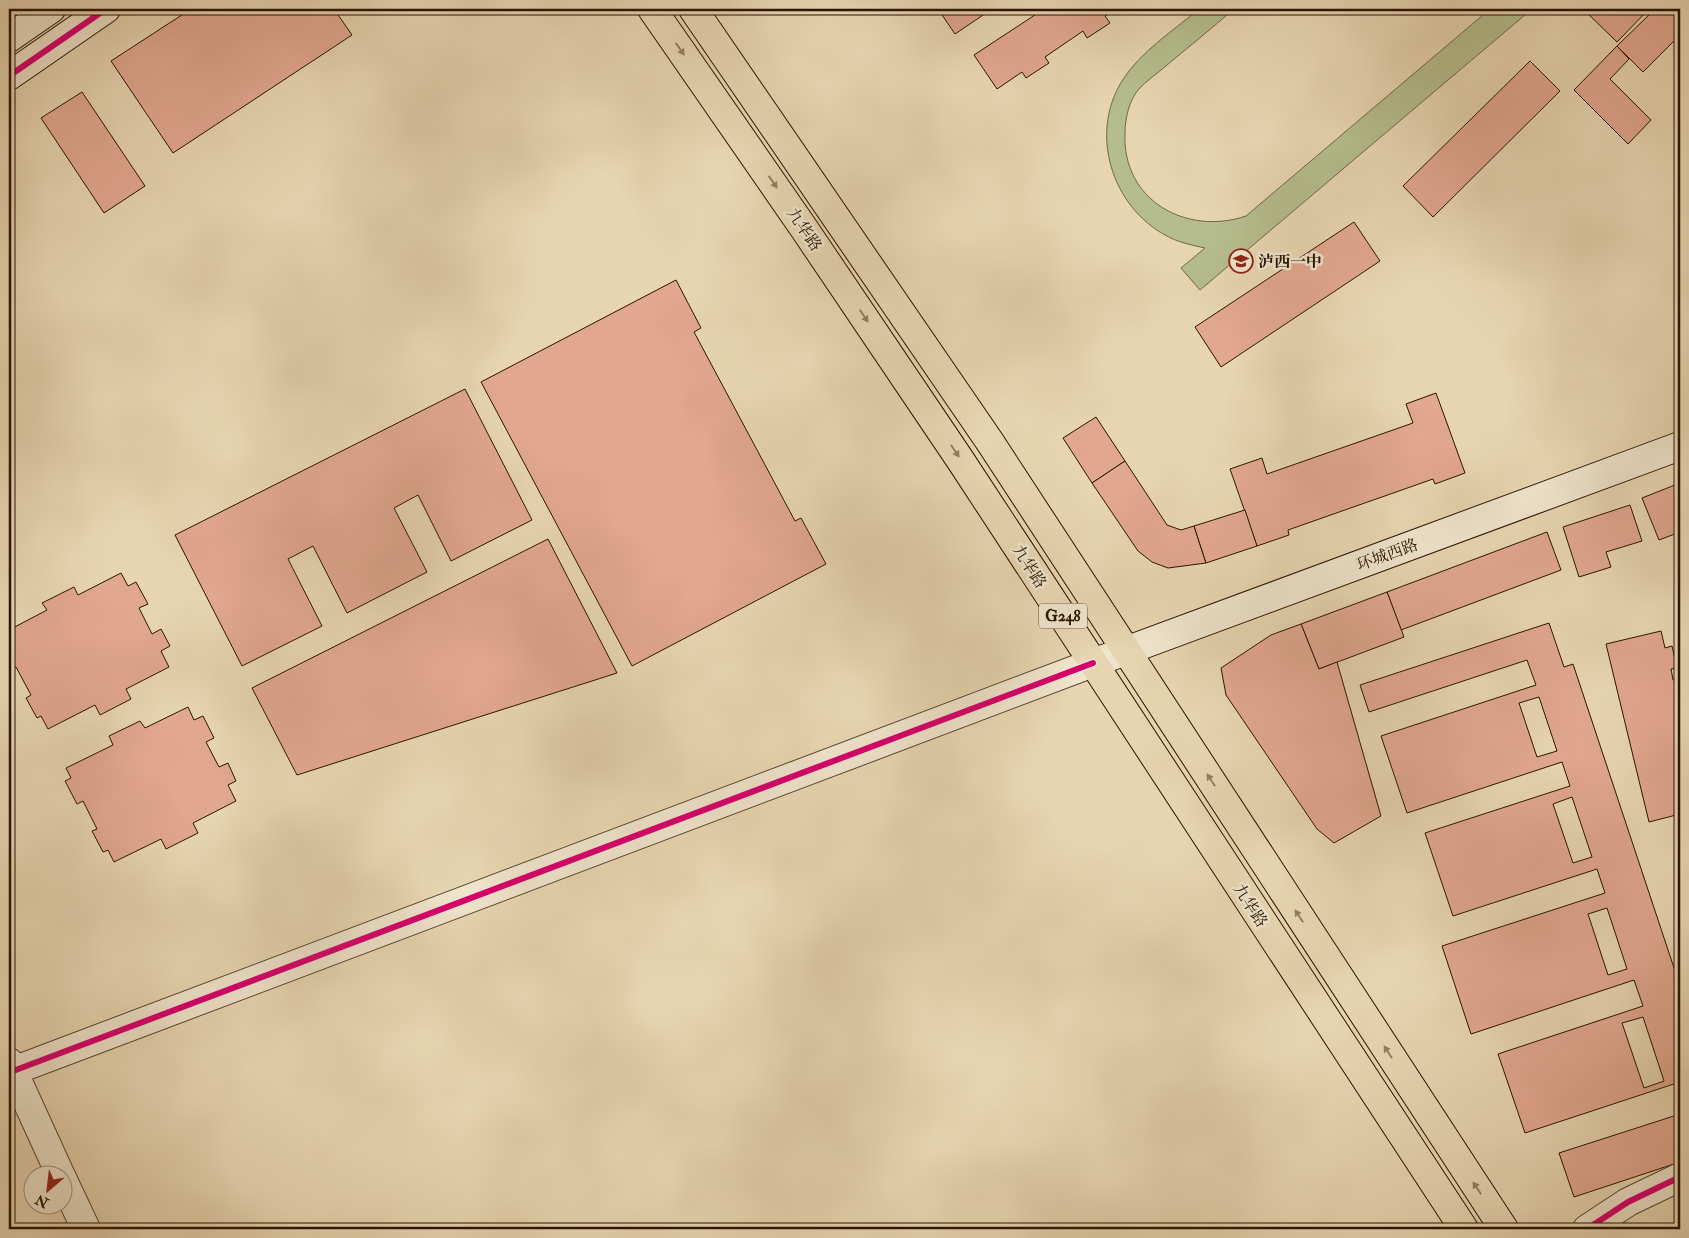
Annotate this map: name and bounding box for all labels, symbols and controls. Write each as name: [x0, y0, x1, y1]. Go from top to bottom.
one-way arrow: [675, 42, 685, 56]
one-way arrow: [768, 175, 778, 189]
street label: 九华路: [782, 204, 826, 255]
school or university icon: 泸西一中: [1228, 248, 1254, 274]
place label: 泸西一中: [1258, 252, 1322, 272]
one-way arrow: [859, 310, 869, 323]
one-way arrow: [950, 444, 960, 458]
street label: 环城西路: [1354, 535, 1421, 575]
street label: 九华路: [1008, 541, 1051, 592]
road number: G248: [1039, 604, 1087, 628]
one-way arrow: [1206, 774, 1215, 787]
street label: 九华路: [1229, 880, 1272, 931]
one-way arrow: [1295, 910, 1304, 923]
one-way arrow: [1384, 1046, 1393, 1059]
north arrow: [22, 1166, 72, 1216]
one-way arrow: [1472, 1182, 1482, 1195]
text: N: [32, 1190, 53, 1212]

